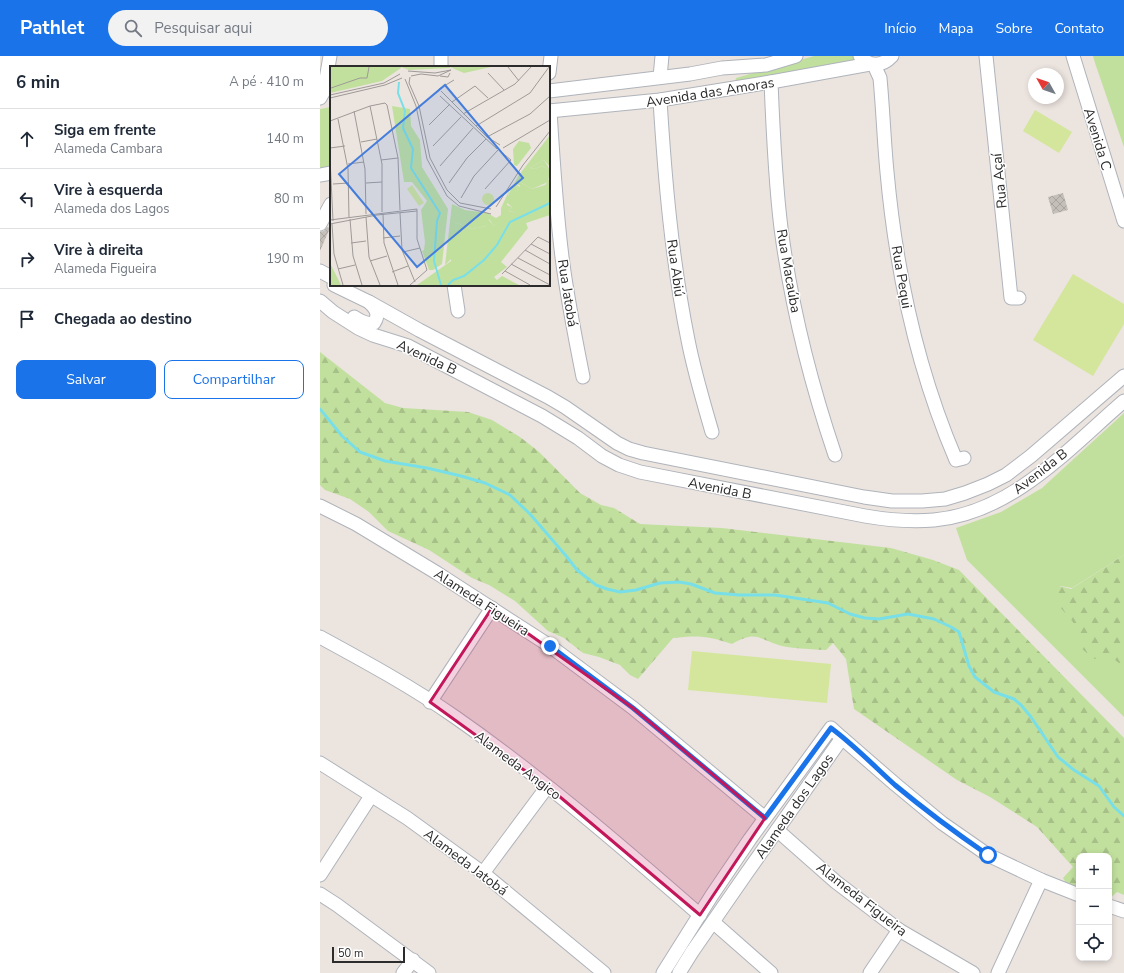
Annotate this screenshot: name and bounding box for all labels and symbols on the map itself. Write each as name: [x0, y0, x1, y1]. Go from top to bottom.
inset map: [330, 66, 550, 286]
north arrow: [1028, 68, 1064, 104]
street label: Avenida das Amoras: [645, 73, 776, 112]
street label: Avenida C: [1079, 106, 1116, 173]
street label: Rua Açaí: [987, 152, 1012, 210]
street label: Rua Macaúba: [772, 228, 805, 315]
street label: Rua Abiú: [662, 238, 689, 298]
street label: Rua Pequi: [887, 244, 916, 310]
street label: Rua Jatobá: [553, 258, 582, 328]
street label: Avenida B: [394, 335, 460, 380]
street label: Avenida B: [1009, 444, 1071, 499]
street label: Avenida B: [687, 473, 753, 504]
street label: Alameda Figueira: [430, 564, 533, 640]
route end: [541, 637, 559, 655]
street label: Alameda Angico: [470, 726, 565, 804]
street label: Alameda dos Lagos: [751, 750, 838, 863]
street label: Alameda Jatobá: [420, 825, 512, 900]
route start: [979, 846, 997, 864]
street label: Alameda Figueira: [812, 858, 911, 941]
scale bar: [332, 945, 405, 964]

